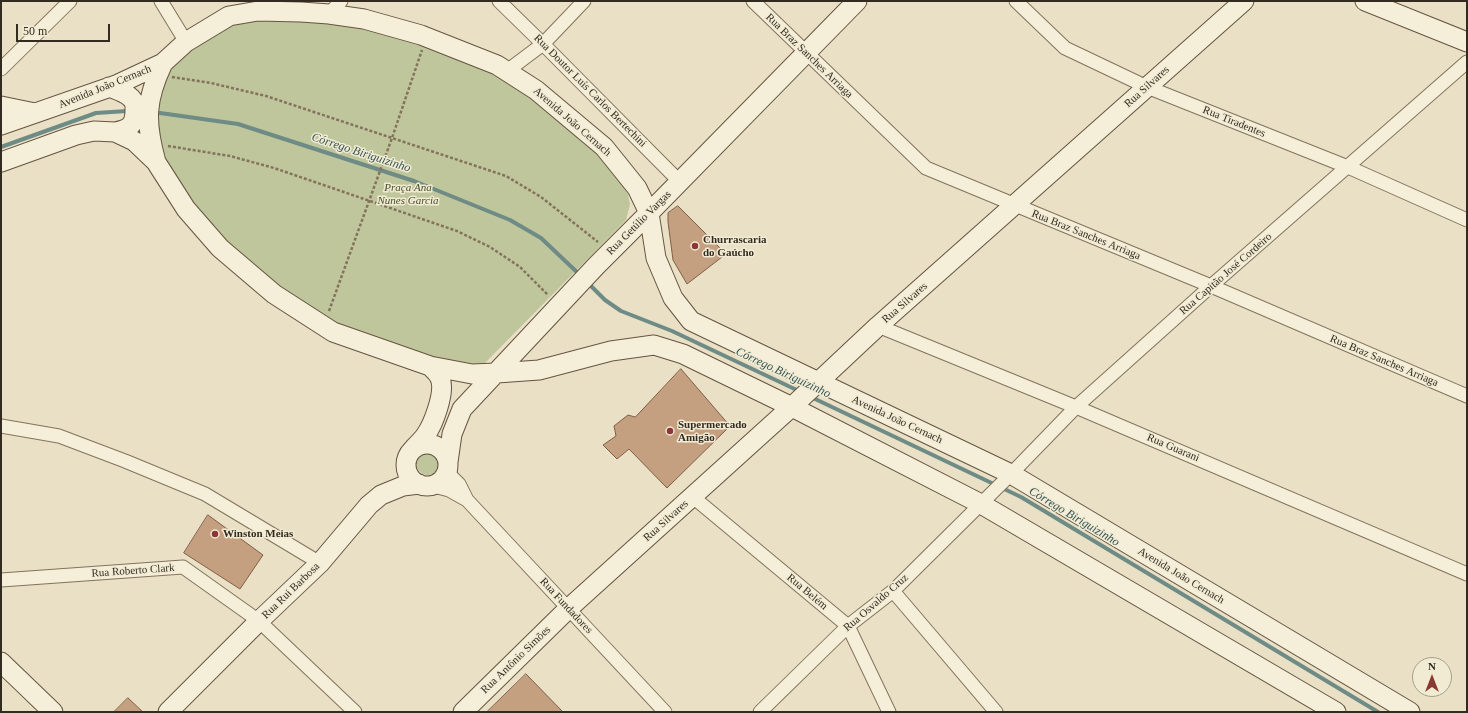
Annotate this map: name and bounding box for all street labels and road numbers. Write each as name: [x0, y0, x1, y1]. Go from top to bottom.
street label: Rua Braz Sanches Arriaga: [763, 11, 855, 101]
street label: Rua Doutor Luís Carlos Bertechini: [531, 32, 649, 150]
street label: Avenida João Cernach: [57, 62, 153, 112]
street label: Rua Silvares: [1122, 63, 1172, 111]
street label: Avenida João Cernach: [530, 85, 614, 159]
street label: Rua Tiradentes: [1201, 103, 1267, 141]
street label: Rua Getúlio Vargas: [604, 188, 674, 258]
street label: Rua Braz Sanches Arriaga: [1030, 207, 1142, 263]
street label: Rua Capitão José Cordeiro: [1177, 230, 1275, 318]
street label: Rua Silvares: [880, 280, 930, 326]
street label: Rua Braz Sanches Arriaga: [1328, 332, 1440, 390]
street label: Avenida João Cernach: [849, 393, 945, 447]
street label: Rua Guarani: [1145, 431, 1201, 465]
street label: Rua Silvares: [641, 497, 691, 545]
street label: Avenida João Cernach: [1135, 545, 1227, 607]
street label: Rua Rui Barbosa: [259, 560, 323, 622]
street label: Rua Roberto Clark: [91, 562, 175, 580]
street label: Rua Belém: [784, 571, 830, 613]
street label: Rua Osvaldo Cruz: [841, 571, 911, 635]
street label: Rua Fundadores: [537, 575, 595, 637]
street label: Rua Antônio Simões: [478, 623, 554, 697]

